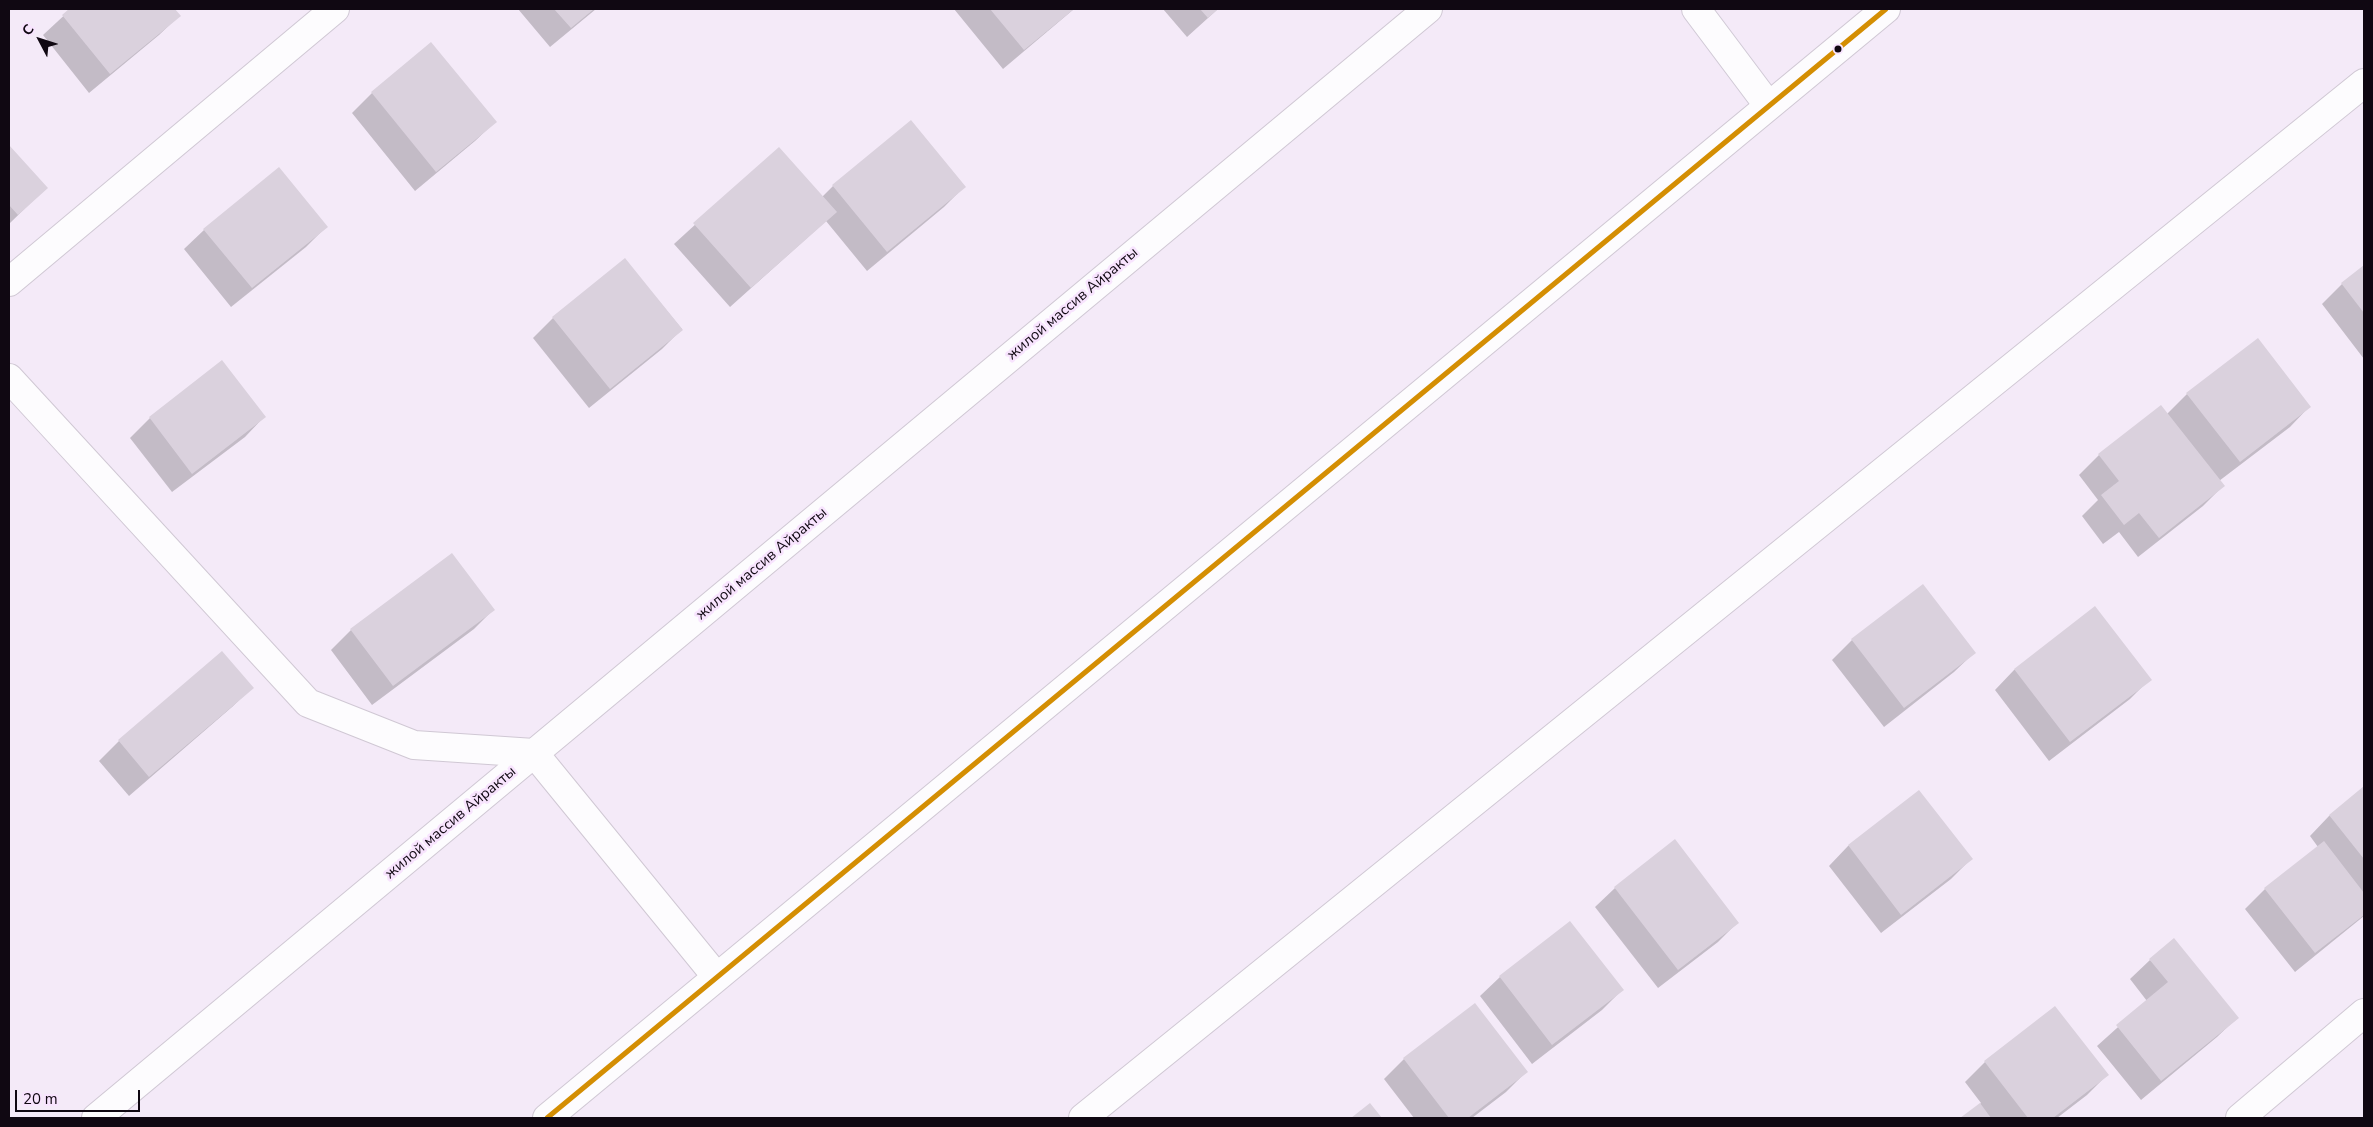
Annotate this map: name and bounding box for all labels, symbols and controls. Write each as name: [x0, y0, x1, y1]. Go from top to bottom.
north arrow: [15, 15, 65, 65]
text: С: [18, 20, 38, 40]
unlabelled marker: [1833, 44, 1843, 54]
street label: жилой массив Айракты: [1004, 244, 1142, 364]
street label: жилой массив Айракты: [693, 504, 831, 624]
street label: жилой массив Айракты: [382, 763, 520, 883]
scale bar: [18, 1080, 142, 1112]
text: 20 m: [23, 1089, 58, 1109]

